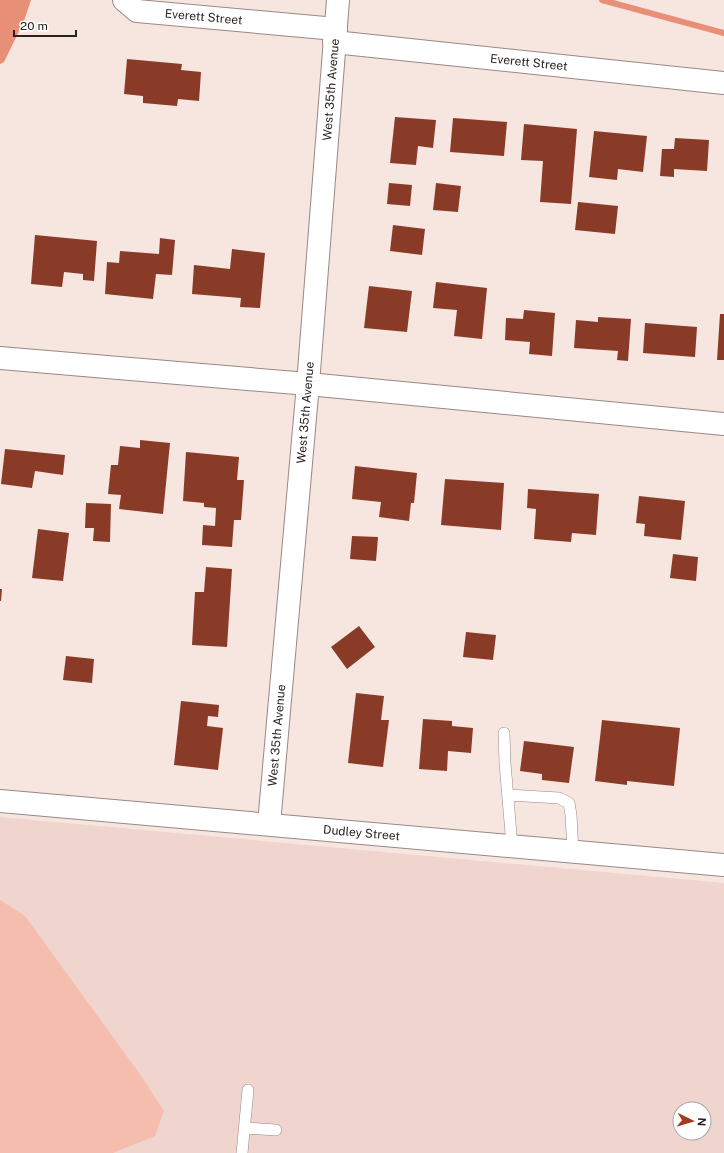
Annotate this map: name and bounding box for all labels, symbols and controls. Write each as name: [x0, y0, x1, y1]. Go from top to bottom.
street label: Everett Street: [164, 7, 243, 28]
scale bar: [14, 12, 76, 38]
text: 20 m: [20, 19, 48, 33]
street label: West 35th Avenue: [320, 38, 342, 141]
street label: Everett Street: [489, 51, 569, 74]
street label: West 35th Avenue: [294, 361, 317, 464]
street label: West 35th Avenue: [265, 684, 288, 787]
street label: Dudley Street: [323, 823, 401, 843]
north arrow: [672, 1101, 712, 1141]
text: N: [696, 1117, 708, 1127]

